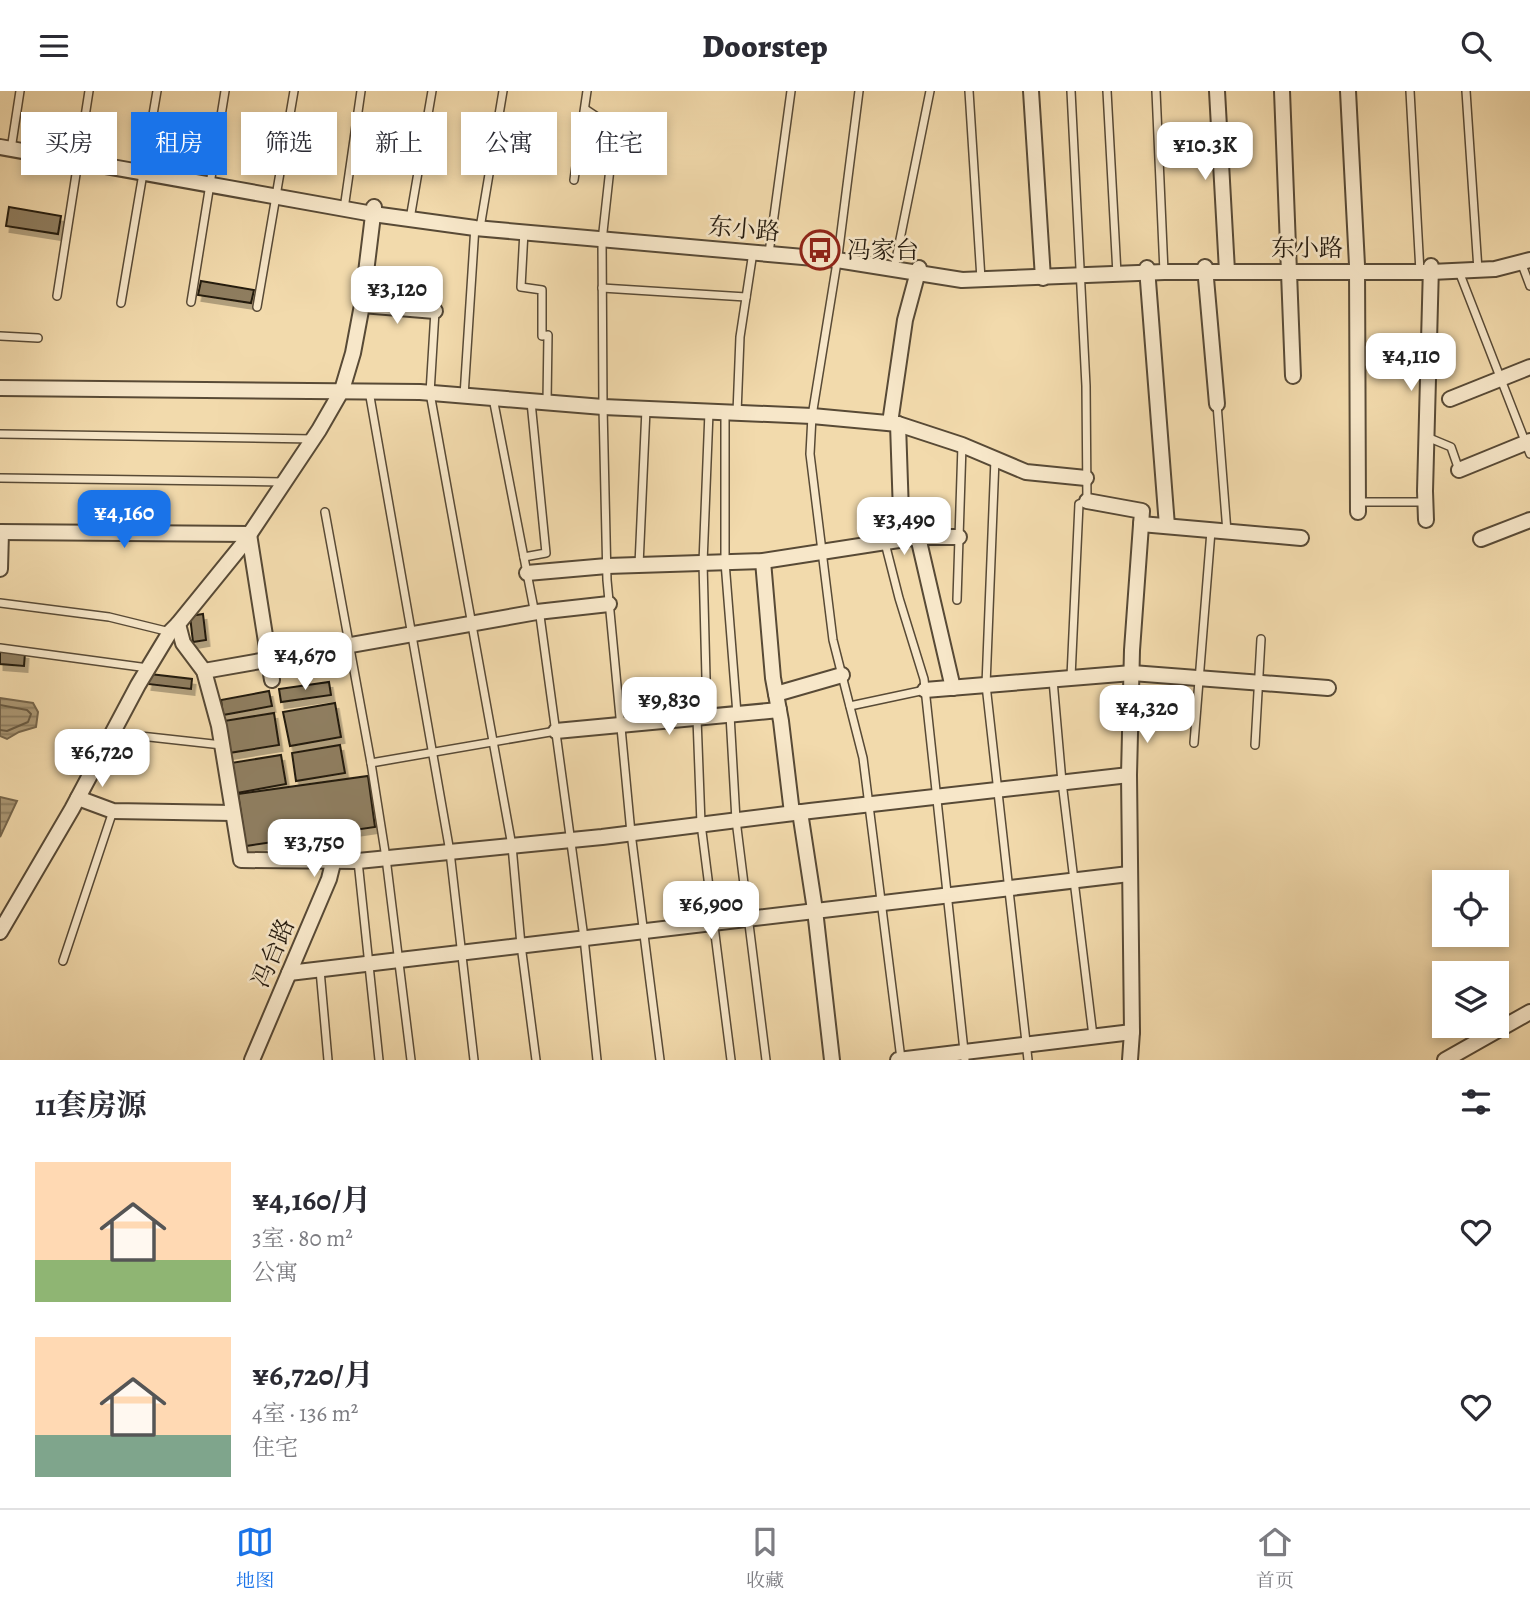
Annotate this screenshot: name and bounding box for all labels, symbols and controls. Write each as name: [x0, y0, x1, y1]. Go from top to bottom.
text: Doorstep: [702, 24, 828, 68]
icon: menu: [35, 27, 73, 65]
icon: search: [1457, 27, 1495, 65]
chip: 买房: [21, 112, 117, 175]
chip: 租房: [131, 112, 227, 175]
chip: 筛选: [241, 112, 337, 175]
chip: 新上: [351, 112, 447, 175]
chip: 公寓: [461, 112, 557, 175]
chip: 住宅: [571, 112, 667, 175]
pin: ¥10.3K: [1148, 123, 1262, 182]
text: ¥10.3K: [1173, 129, 1237, 160]
street label: 东小路: [707, 210, 781, 248]
bus stop icon: 冯家台: [799, 229, 841, 271]
street label: 东小路: [1271, 232, 1343, 264]
place label: 冯家台: [847, 234, 919, 266]
pin: ¥3,120: [340, 267, 454, 326]
text: ¥3,120: [367, 273, 427, 304]
pin: ¥4,110: [1354, 334, 1468, 393]
text: ¥4,110: [1382, 340, 1440, 371]
pin: ¥4,160: [67, 491, 181, 550]
text: ¥4,160: [94, 497, 154, 528]
pin: ¥3,490: [847, 497, 961, 557]
text: ¥3,490: [873, 504, 935, 535]
pin: ¥4,670: [248, 633, 362, 692]
text: ¥4,670: [274, 639, 336, 670]
pin: ¥9,830: [612, 677, 726, 737]
text: ¥9,830: [638, 684, 700, 715]
pin: ¥4,320: [1090, 685, 1204, 745]
text: ¥4,320: [1116, 692, 1178, 723]
pin: ¥6,720: [45, 729, 159, 789]
text: ¥6,720: [71, 736, 133, 767]
pin: ¥3,750: [257, 819, 371, 879]
text: ¥3,750: [284, 826, 344, 857]
map controls: [1432, 870, 1509, 1038]
button: locate: [1432, 870, 1509, 947]
pin: ¥6,900: [654, 881, 768, 941]
text: ¥6,900: [679, 888, 743, 919]
street label: 冯台路: [244, 914, 302, 992]
button: layers: [1432, 961, 1509, 1038]
icon: filters: [1457, 1083, 1495, 1121]
text: 11套房源: [35, 1085, 146, 1125]
text: ¥4,160/月: [252, 1180, 371, 1220]
icon: home: [91, 1190, 175, 1274]
icon: heart: [1457, 1213, 1495, 1251]
text: 3室 · 80 m²: [252, 1223, 353, 1254]
text: 公寓: [252, 1257, 298, 1288]
text: ¥6,720/月: [252, 1355, 374, 1395]
icon: home: [91, 1365, 175, 1449]
icon: heart: [1457, 1388, 1495, 1426]
text: 4室 · 136 m²: [252, 1398, 358, 1429]
text: 住宅: [252, 1432, 298, 1463]
tab: 地图: [236, 1523, 274, 1594]
tab: 收藏: [746, 1523, 784, 1594]
tab: 首页: [1256, 1523, 1294, 1594]

